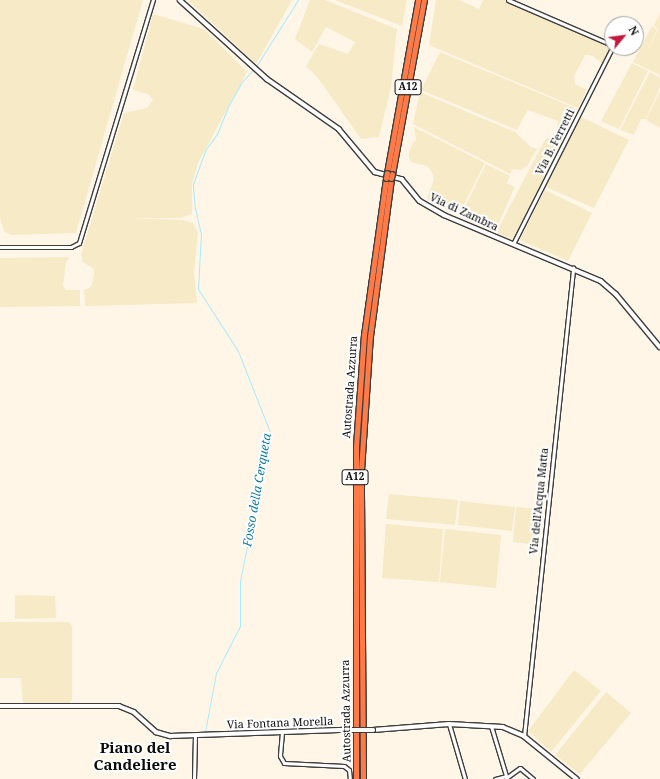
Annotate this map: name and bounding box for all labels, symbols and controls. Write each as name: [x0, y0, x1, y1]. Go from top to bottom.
north arrow: [604, 16, 644, 56]
text: N: [625, 23, 643, 38]
road number: A12: [394, 79, 422, 95]
street label: Via B. Ferretti: [533, 107, 577, 177]
street label: Via di Zambra: [428, 190, 500, 234]
street label: Autostrada Azzurra: [340, 335, 360, 439]
water label: Fosso della Cerqueta: [240, 432, 274, 548]
street label: Via dell'Acqua Matta: [527, 447, 551, 555]
road number: A12: [341, 469, 369, 485]
street label: Autostrada Azzurra: [339, 659, 353, 763]
street label: Via Fontana Morella: [227, 715, 333, 731]
district label: Piano del Candeliere: [94, 738, 176, 773]

